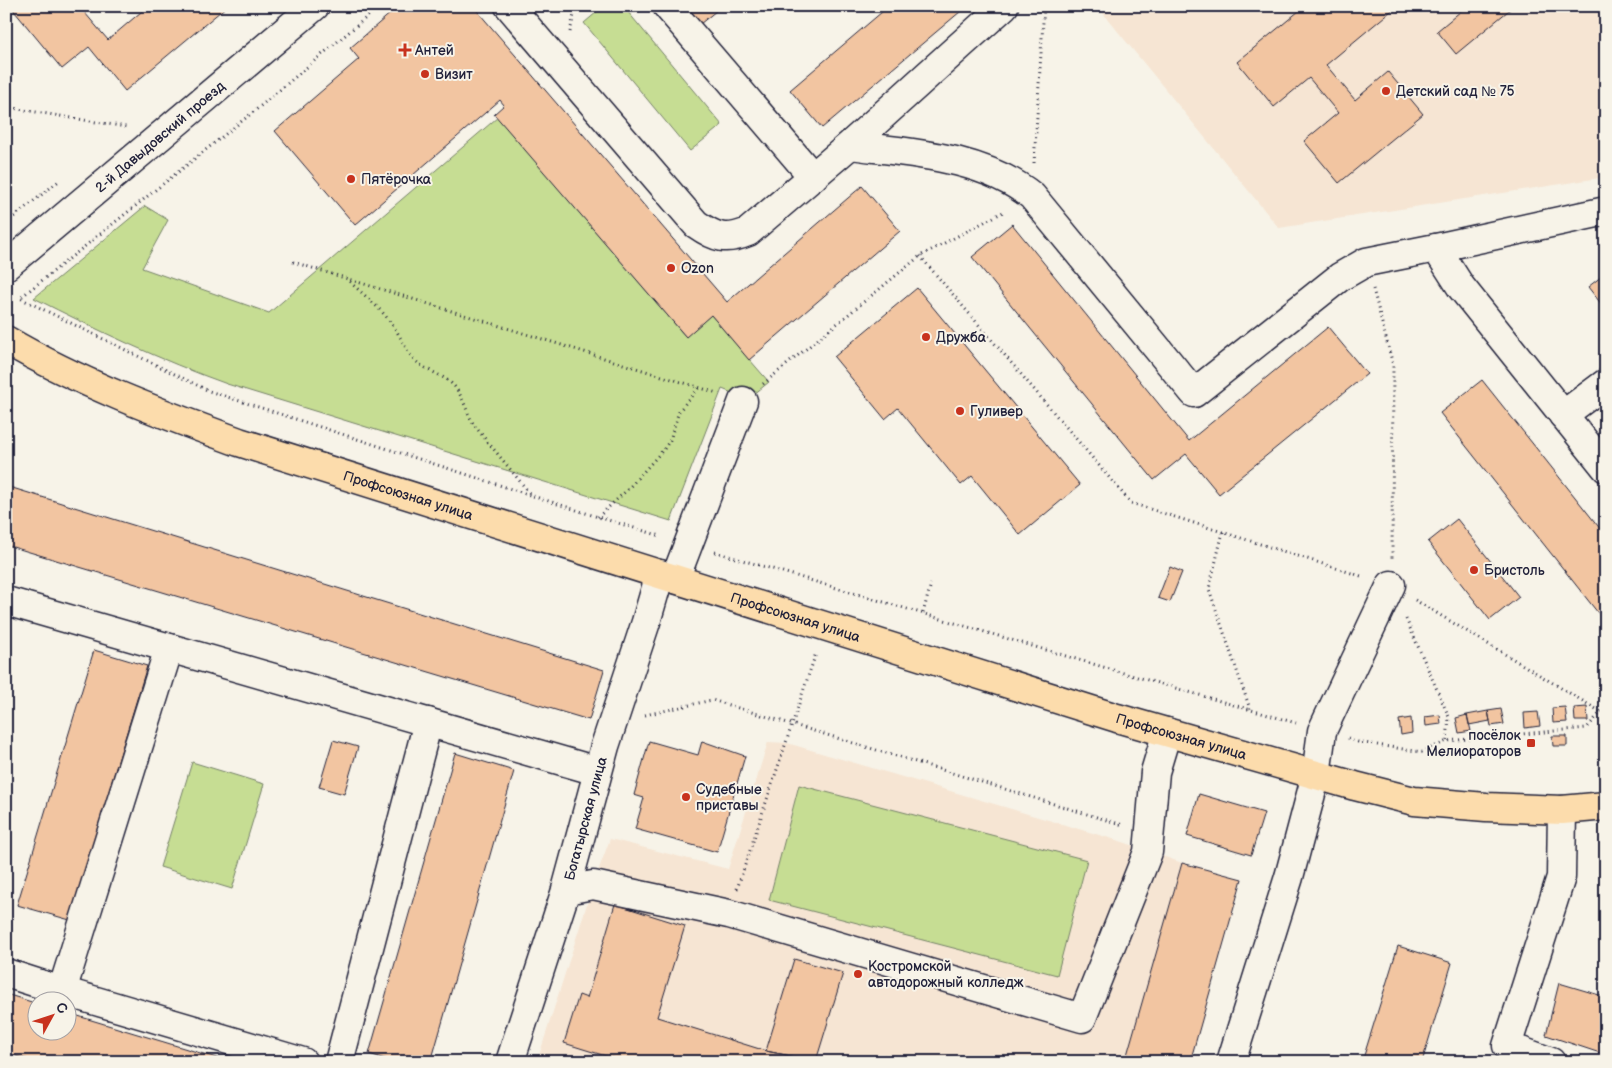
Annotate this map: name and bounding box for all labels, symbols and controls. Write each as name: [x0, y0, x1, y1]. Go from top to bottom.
place label: Антей: [414, 42, 454, 59]
marker: Антей: [399, 44, 411, 56]
place label: Визит: [435, 66, 473, 83]
marker: Визит: [419, 68, 431, 80]
street label: 2-й Давыдовский проезд: [91, 77, 228, 196]
place label: Детский сад № 75: [1396, 83, 1515, 100]
marker: Детский сад № 75: [1380, 85, 1392, 97]
place label: Пятёрочка: [361, 171, 432, 188]
marker: Пятёрочка: [345, 173, 357, 185]
place label: Ozon: [681, 260, 714, 277]
marker: Ozon: [665, 262, 677, 274]
place label: Дружба: [936, 329, 987, 346]
marker: Дружба: [920, 331, 932, 343]
place label: Гуливер: [970, 403, 1023, 420]
marker: Гуливер: [954, 405, 966, 417]
street label: Профсоюзная улица: [341, 467, 476, 524]
place label: Бристоль: [1484, 562, 1545, 579]
marker: Бристоль: [1468, 564, 1480, 576]
street label: Профсоюзная улица: [728, 589, 863, 646]
street label: Профсоюзная улица: [1114, 710, 1249, 763]
place label: посёлок Мелиораторов: [1426, 727, 1522, 760]
marker: посёлок Мелиораторов: [1525, 737, 1537, 749]
street label: Богатырская улица: [560, 754, 610, 882]
place label: Судебные приставы: [696, 781, 762, 814]
marker: Судебные приставы: [680, 791, 692, 803]
place label: Костромской автодорожный колледж: [868, 958, 1024, 991]
marker: Костромской автодорожный колледж: [852, 968, 864, 980]
north arrow: [28, 990, 78, 1040]
text: С: [52, 999, 71, 1017]

